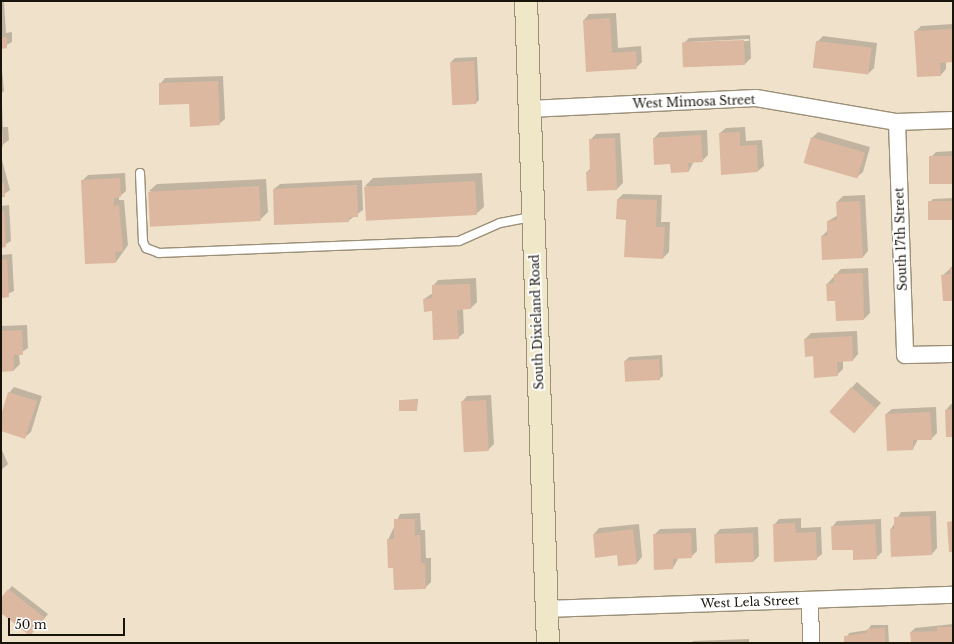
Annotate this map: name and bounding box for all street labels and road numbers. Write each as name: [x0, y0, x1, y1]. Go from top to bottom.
street label: West Mimosa Street: [632, 93, 756, 111]
street label: South 17th Street: [892, 187, 910, 291]
street label: South Dixieland Road: [527, 254, 547, 390]
street label: West Lela Street: [700, 593, 800, 611]

